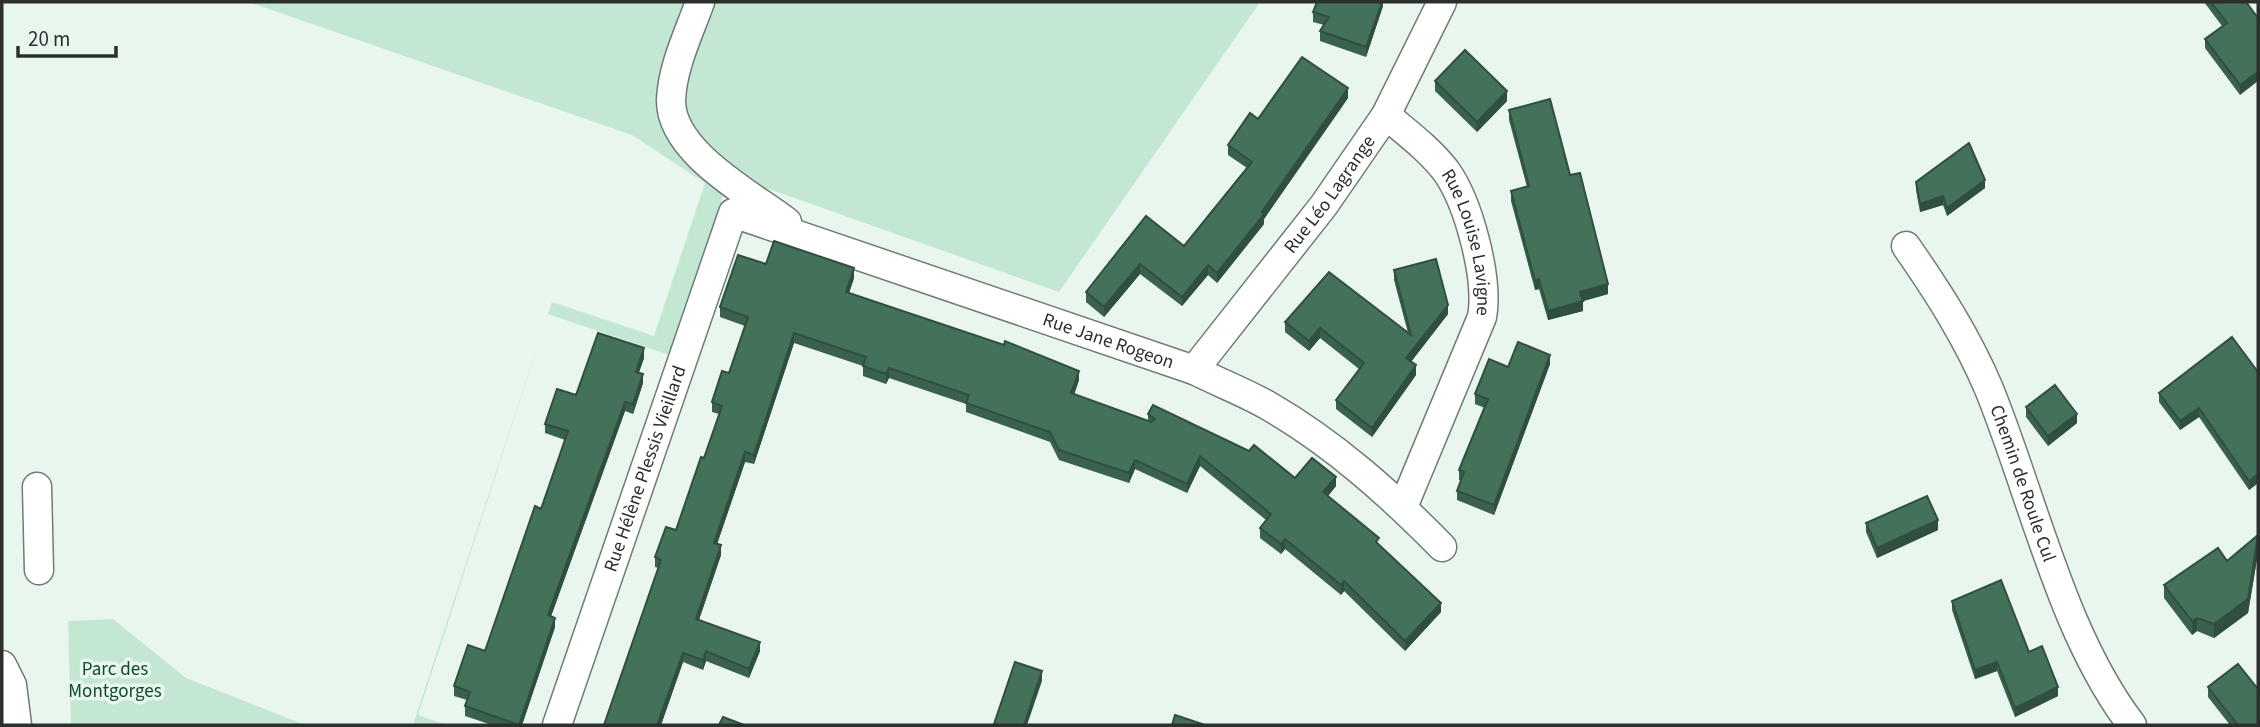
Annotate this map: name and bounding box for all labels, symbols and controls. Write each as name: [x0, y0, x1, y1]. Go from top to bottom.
scale bar: [18, 14, 116, 58]
text: 20 m: [28, 24, 70, 54]
street label: Rue Léo Lagrange: [1277, 130, 1382, 259]
street label: Rue Louise Lavigne: [1435, 163, 1497, 317]
street label: Rue Jane Rogeon: [1039, 306, 1178, 376]
street label: Rue Hélène Plessis Vieillard: [597, 362, 693, 575]
street label: Chemin de Roule Cul: [1983, 401, 2063, 566]
park label: Parc des Montgorges: [68, 656, 162, 705]

